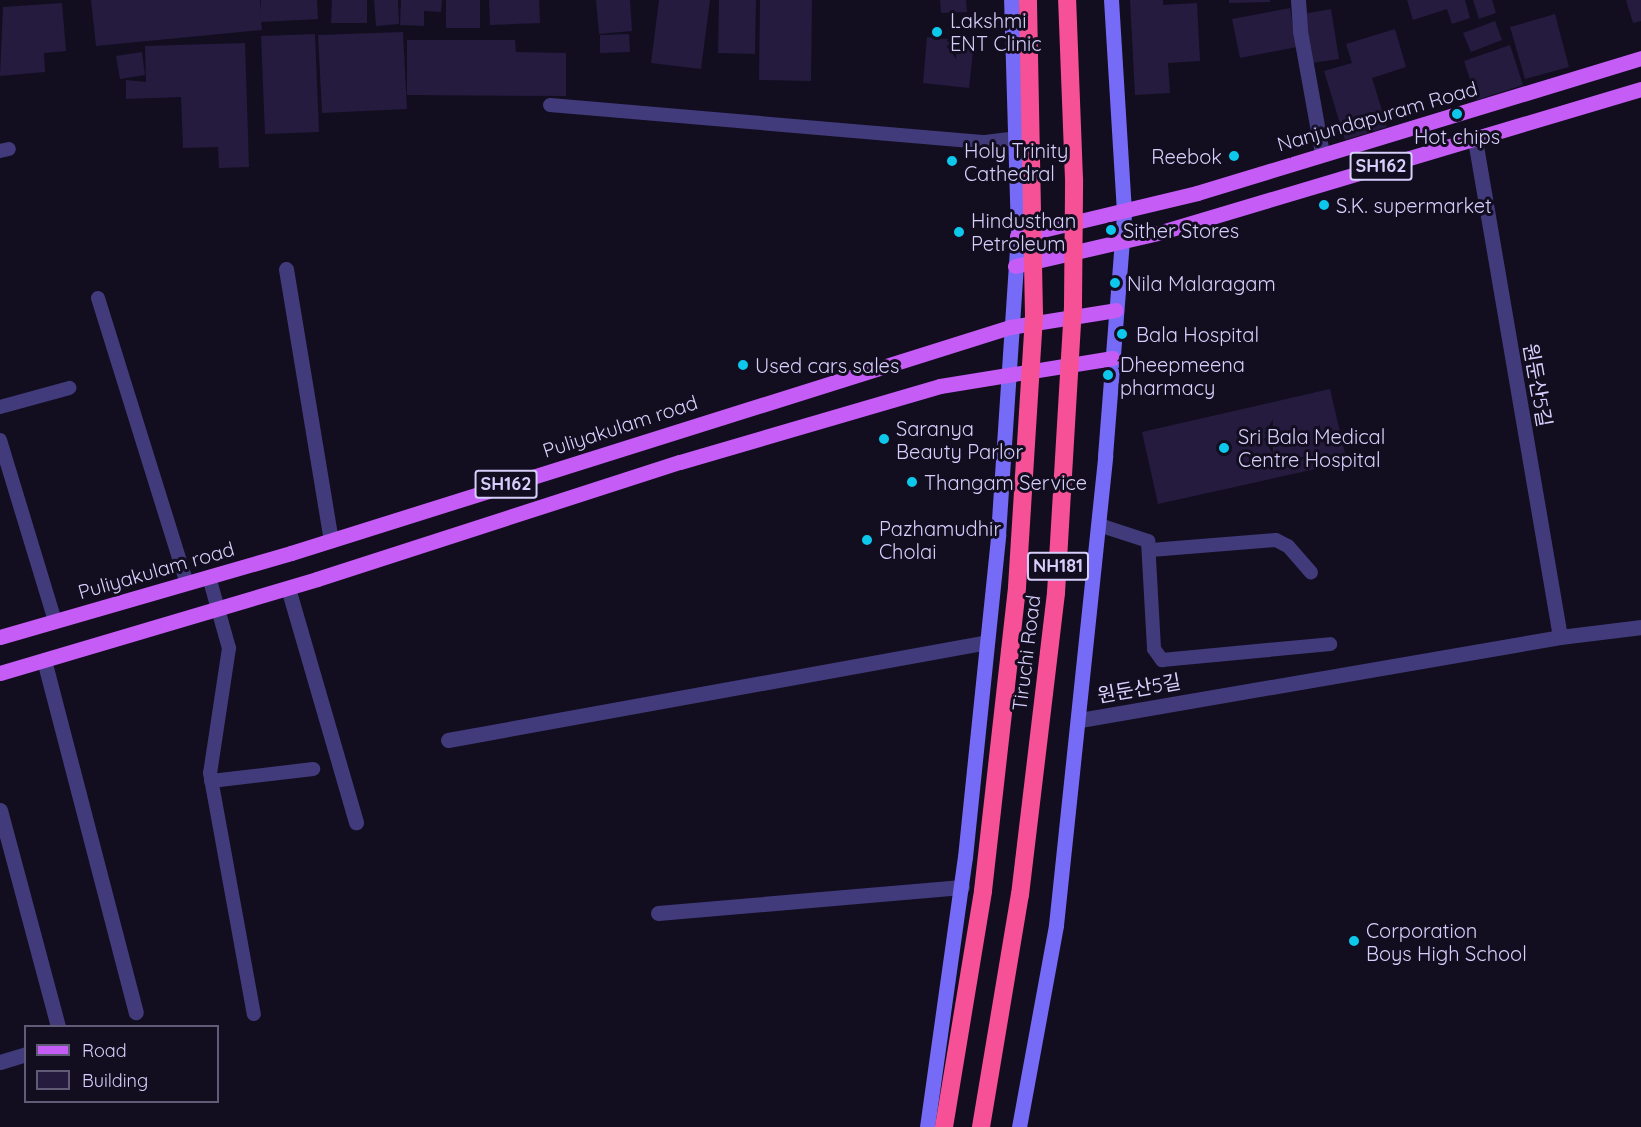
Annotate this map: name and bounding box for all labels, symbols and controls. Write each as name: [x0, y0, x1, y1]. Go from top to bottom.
place label: Lakshmi ENT Clinic: [950, 8, 1042, 55]
marker: Lakshmi ENT Clinic: [928, 23, 946, 41]
street label: Nanjundapuram Road: [1274, 76, 1480, 156]
marker: Hot chips: [1450, 107, 1464, 121]
place label: Hot chips: [1414, 124, 1500, 148]
place label: Holy Trinity Cathedral: [964, 138, 1068, 185]
place label: Reebok: [1151, 144, 1222, 168]
marker: Reebok: [1227, 149, 1241, 163]
road number: SH162: [1350, 151, 1412, 181]
marker: Holy Trinity Cathedral: [945, 154, 959, 168]
place label: S.K. supermarket: [1336, 193, 1492, 217]
marker: S.K. supermarket: [1317, 198, 1331, 212]
place label: Hindusthan Petroleum: [971, 208, 1076, 255]
place label: Sither Stores: [1123, 218, 1239, 242]
marker: Sither Stores: [1104, 223, 1118, 237]
marker: Hindusthan Petroleum: [952, 225, 966, 239]
place label: Nila Malaragam: [1127, 271, 1276, 295]
marker: Nila Malaragam: [1108, 276, 1122, 290]
place label: Bala Hospital: [1136, 322, 1259, 346]
marker: Bala Hospital: [1113, 325, 1131, 343]
street label: 원둔산5길: [1519, 341, 1557, 429]
place label: Dheepmeena pharmacy: [1120, 352, 1245, 399]
place label: Used cars sales: [755, 353, 899, 377]
marker: Used cars sales: [736, 358, 750, 372]
marker: Dheepmeena pharmacy: [1101, 368, 1115, 382]
street label: Puliyakulam road: [539, 390, 701, 462]
place label: Saranya Beauty Parlor: [896, 416, 1023, 463]
place label: Sri Bala Medical Centre Hospital: [1238, 424, 1385, 471]
marker: Saranya Beauty Parlor: [877, 432, 891, 446]
marker: Sri Bala Medical Centre Hospital: [1215, 439, 1233, 457]
road number: SH162: [474, 469, 538, 499]
place label: Thangam Service: [924, 470, 1087, 494]
marker: Thangam Service: [905, 475, 919, 489]
place label: Pazhamudhir Cholai: [879, 516, 1001, 563]
marker: Pazhamudhir Cholai: [860, 533, 874, 547]
street label: Puliyakulam road: [75, 536, 237, 604]
road number: NH181: [1026, 551, 1090, 581]
street label: Tiruchi Road: [1007, 594, 1045, 712]
street label: 원둔산5길: [1095, 669, 1183, 707]
place label: Corporation Boys High School: [1366, 918, 1527, 965]
marker: Corporation Boys High School: [1347, 934, 1361, 948]
legend: [24, 1025, 219, 1103]
text: Road: [82, 1039, 127, 1062]
text: Building: [82, 1069, 148, 1092]

